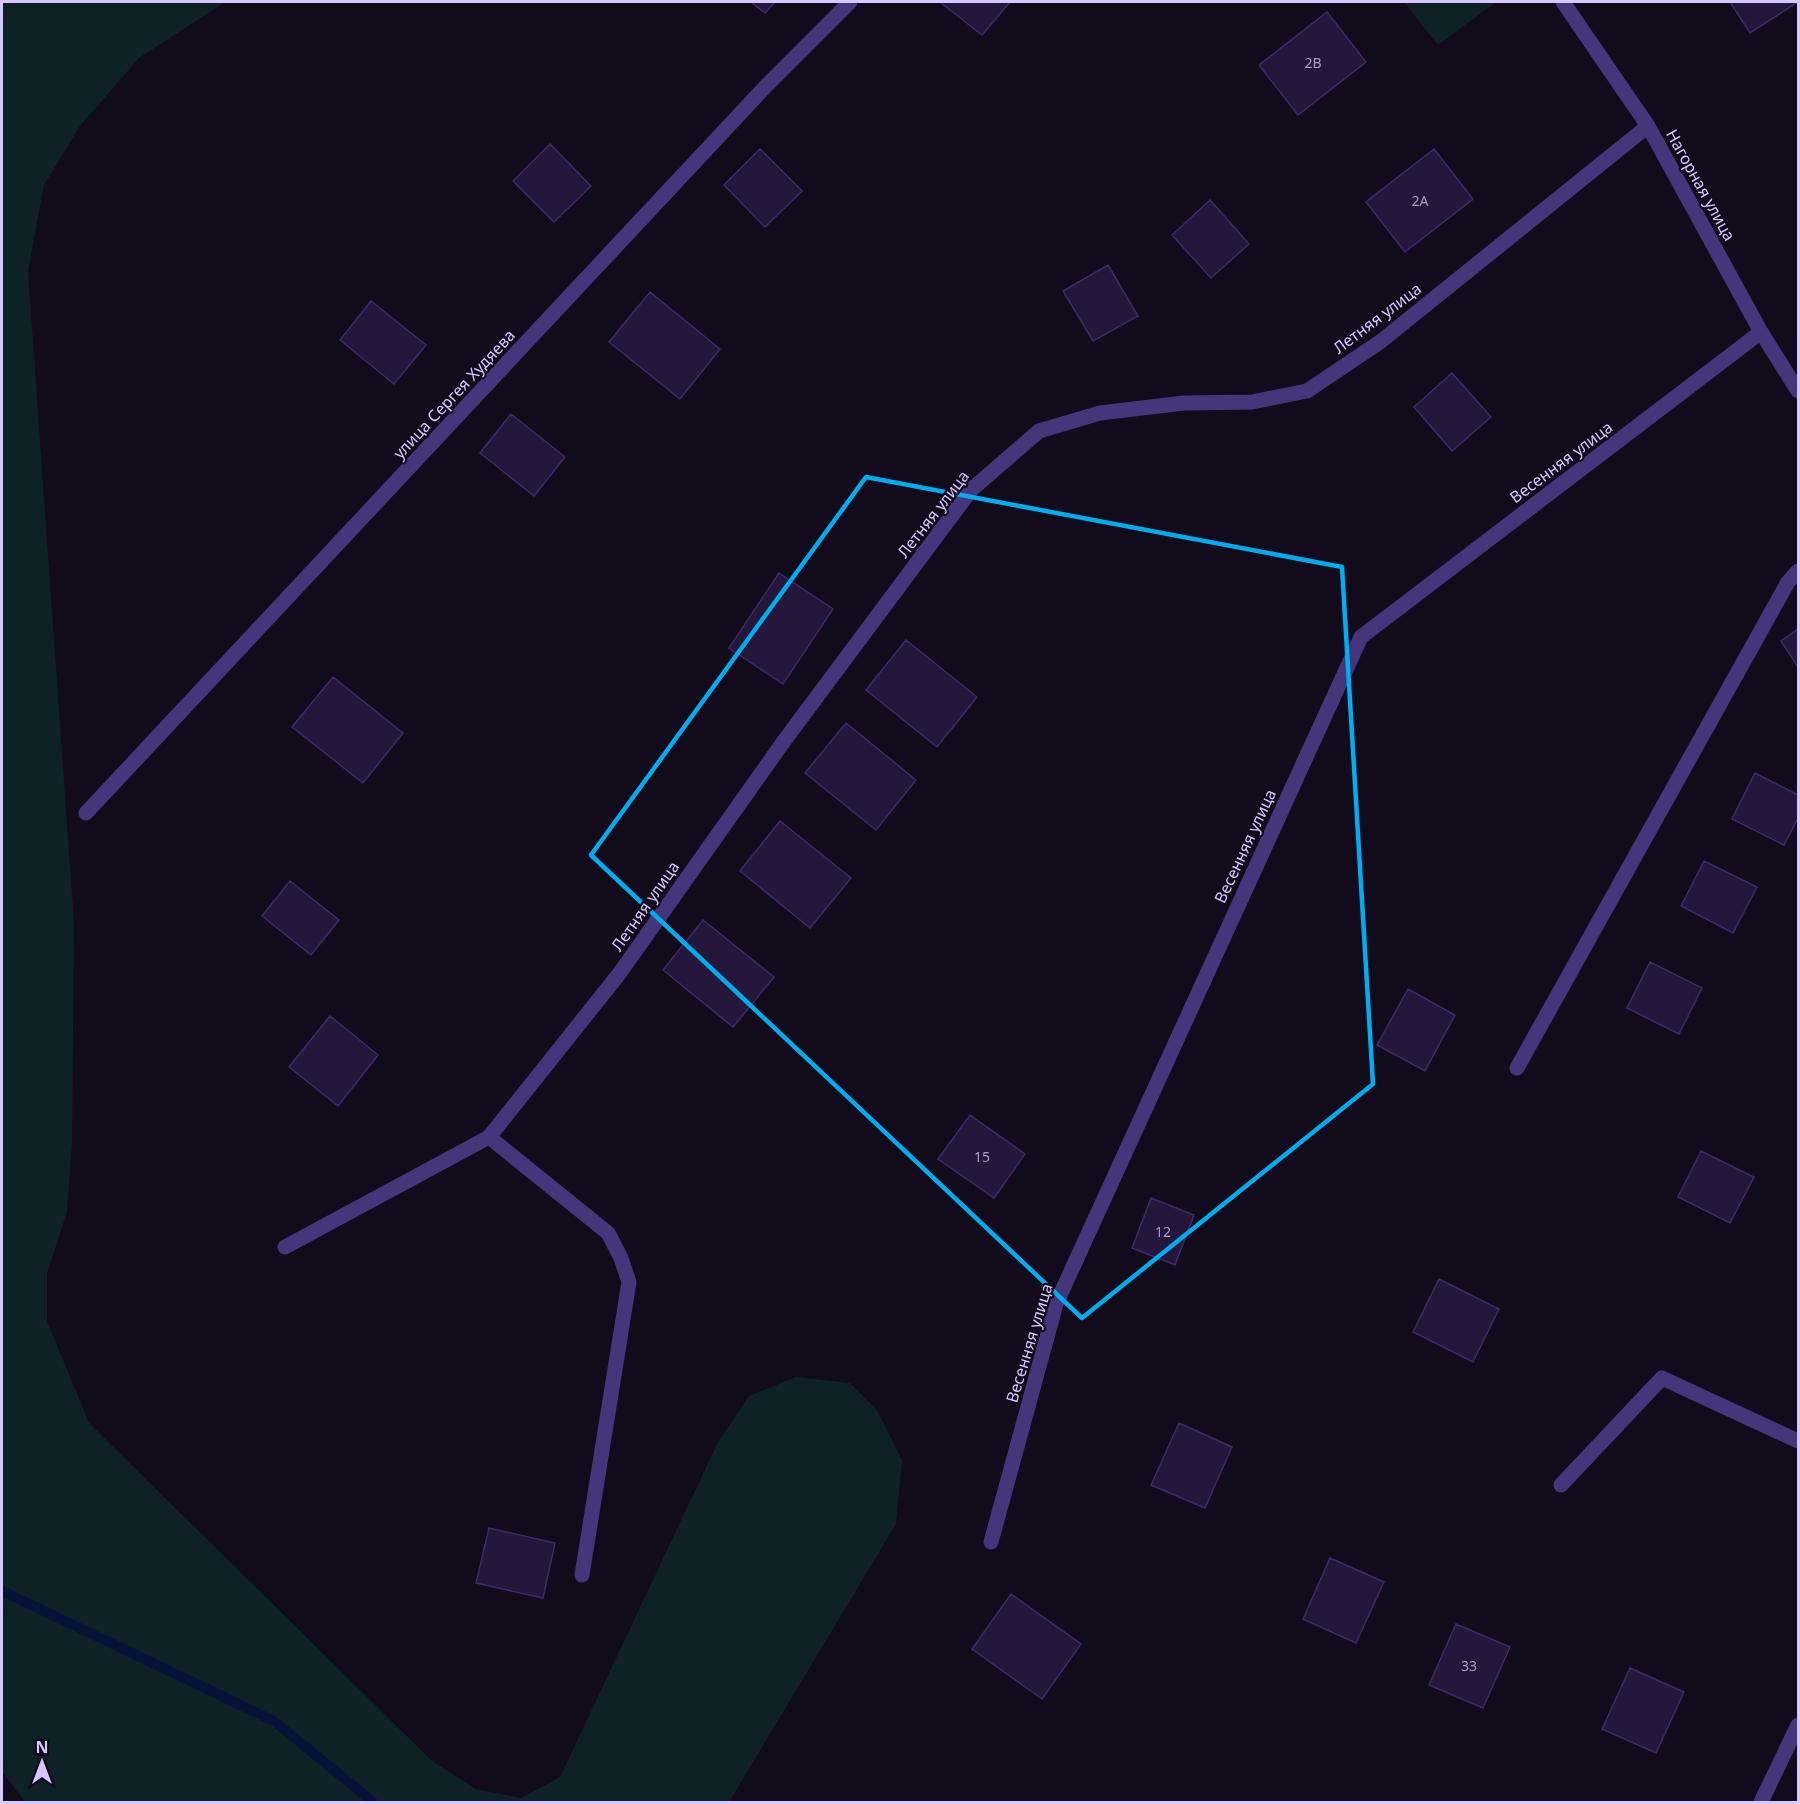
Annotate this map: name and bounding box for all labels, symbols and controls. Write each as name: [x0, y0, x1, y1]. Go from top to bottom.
house number: 2В: [1304, 53, 1322, 72]
street label: Нагорная улица: [1661, 125, 1741, 245]
house number: 2А: [1412, 191, 1429, 210]
street label: Летняя улица: [1328, 278, 1426, 358]
street label: улица Сергея Худяева: [388, 325, 520, 463]
street label: Весенняя улица: [1505, 416, 1617, 508]
street label: Летняя улица: [892, 466, 974, 562]
street label: Весенняя улица: [1209, 785, 1281, 907]
street label: Летняя улица: [606, 857, 684, 955]
house number: 15: [974, 1147, 990, 1166]
house number: 12: [1155, 1222, 1171, 1241]
street label: Весенняя улица: [1000, 1281, 1058, 1405]
house number: 33: [1461, 1656, 1477, 1675]
north arrow: [12, 1732, 72, 1792]
text: N: [35, 1736, 49, 1758]

